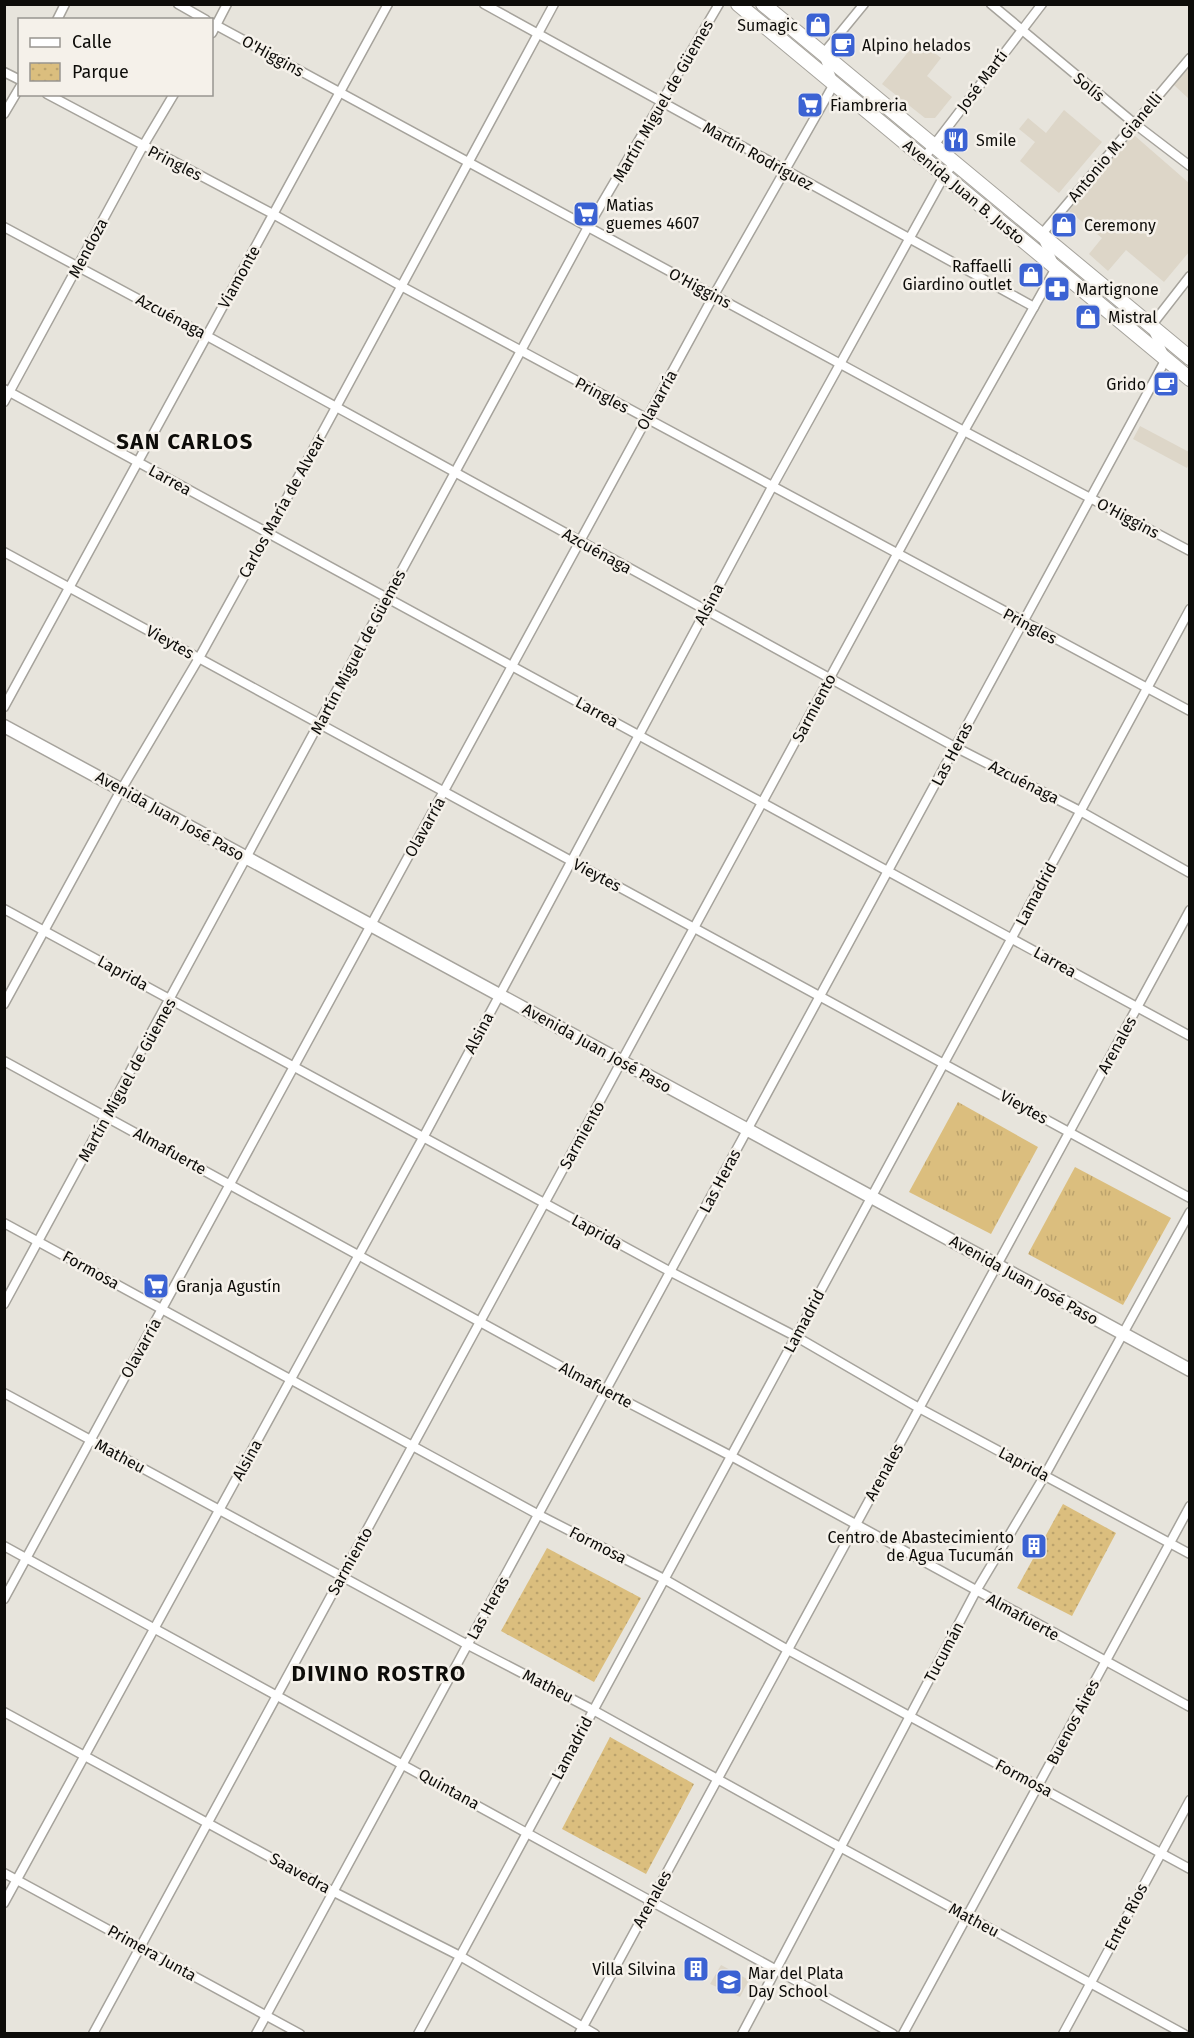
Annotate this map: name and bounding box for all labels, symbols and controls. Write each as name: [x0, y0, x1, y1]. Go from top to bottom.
shop icon: Sumagic: [803, 10, 833, 40]
place label: Sumagic: [737, 16, 798, 35]
street label: Martín Miguel de Güemes: [609, 17, 717, 185]
legend: [18, 18, 213, 96]
cafe icon: Alpino helados: [828, 30, 858, 60]
text: Calle: [72, 31, 112, 53]
street label: O'Higgins: [239, 31, 307, 81]
place label: Alpino helados: [862, 36, 971, 55]
street label: José Martí: [953, 46, 1012, 116]
text: Parque: [72, 61, 129, 83]
street label: Solís: [1070, 69, 1108, 105]
street label: Antonio M. Gianelli: [1064, 89, 1166, 205]
supermarket icon: Fiambreria: [795, 90, 825, 120]
place label: Fiambreria: [830, 96, 908, 115]
street label: Martín Rodríguez: [699, 118, 817, 194]
restaurant icon: Smile: [941, 125, 971, 155]
place label: Smile: [976, 131, 1016, 150]
street label: Avenida Juan B. Justo: [899, 136, 1029, 248]
street label: Pringles: [145, 141, 205, 185]
place label: Matias guemes 4607: [606, 196, 699, 233]
supermarket icon: Matias guemes 4607: [571, 199, 601, 229]
shop icon: Ceremony: [1049, 210, 1079, 240]
street label: Mendoza: [64, 215, 112, 281]
place label: Ceremony: [1084, 216, 1156, 235]
street label: Viamonte: [214, 242, 264, 312]
place label: Raffaelli Giardino outlet: [903, 257, 1012, 294]
shop icon: Raffaelli Giardino outlet: [1016, 260, 1046, 290]
street label: O'Higgins: [666, 264, 734, 312]
pharmacy icon: Martignone: [1042, 274, 1072, 304]
place label: Martignone: [1076, 280, 1159, 299]
street label: Azcuénaga: [133, 290, 209, 342]
shop icon: Mistral: [1073, 302, 1103, 332]
place label: Mistral: [1108, 308, 1157, 327]
street label: Olavarría: [633, 367, 681, 433]
cafe icon: Grido: [1151, 369, 1181, 399]
street label: Pringles: [572, 373, 632, 417]
place label: Grido: [1106, 375, 1146, 394]
district label: SAN CARLOS: [116, 428, 254, 455]
street label: Carlos María de Alvear: [235, 430, 330, 581]
street label: Larrea: [145, 461, 195, 499]
street label: O'Higgins: [1094, 494, 1162, 542]
street label: Azcuénaga: [559, 524, 635, 578]
street label: Martín Miguel de Güemes: [306, 566, 410, 738]
street label: Alsina: [690, 580, 728, 628]
street label: Pringles: [1000, 604, 1060, 648]
street label: Vieytes: [143, 621, 197, 663]
street label: Sarmiento: [788, 671, 840, 745]
street label: Larrea: [572, 693, 622, 731]
street label: Las Heras: [927, 719, 977, 789]
street label: Azcuénaga: [986, 756, 1062, 808]
street label: Avenida Juan José Paso: [92, 767, 248, 865]
street label: Olavarría: [401, 794, 449, 860]
street label: Vieytes: [570, 854, 624, 896]
street label: Lamadrid: [1011, 859, 1061, 929]
street label: Larrea: [1030, 943, 1080, 981]
street label: Laprida: [94, 951, 152, 995]
street label: Martín Miguel de Güemes: [74, 995, 180, 1165]
street label: Avenida Juan José Paso: [519, 999, 675, 1097]
street label: Alsina: [460, 1009, 498, 1057]
street label: Arenales: [1094, 1013, 1140, 1077]
street label: Vieytes: [997, 1086, 1051, 1128]
street label: Sarmiento: [556, 1098, 608, 1172]
street label: Almafuerte: [130, 1123, 210, 1179]
street label: Las Heras: [695, 1146, 745, 1216]
street label: Laprida: [568, 1210, 626, 1254]
street label: Avenida Juan José Paso: [946, 1231, 1102, 1329]
street label: Formosa: [59, 1247, 123, 1293]
supermarket icon: Granja Agustín: [141, 1271, 171, 1301]
place label: Granja Agustín: [176, 1277, 281, 1296]
street label: Lamadrid: [779, 1286, 829, 1356]
street label: Olavarría: [117, 1315, 165, 1381]
street label: Almafuerte: [556, 1358, 636, 1412]
street label: Matheu: [92, 1435, 148, 1477]
street label: Alsina: [228, 1436, 266, 1484]
street label: Arenales: [861, 1440, 907, 1504]
street label: Laprida: [995, 1443, 1053, 1485]
street label: Formosa: [566, 1522, 630, 1568]
street label: Sarmiento: [324, 1524, 376, 1598]
place label: Centro de Abastecimiento de Agua Tucumán: [828, 1528, 1014, 1565]
building icon: Centro de Abastecimiento de Agua Tucumán: [1019, 1531, 1049, 1561]
street label: Las Heras: [463, 1573, 513, 1643]
street label: Almafuerte: [983, 1589, 1063, 1645]
street label: Tucumán: [920, 1619, 968, 1685]
district label: DIVINO ROSTRO: [291, 1660, 467, 1687]
street label: Matheu: [519, 1665, 577, 1707]
street label: Buenos Aires: [1043, 1676, 1103, 1768]
street label: Lamadrid: [547, 1713, 597, 1783]
street label: Formosa: [992, 1755, 1056, 1801]
street label: Quintana: [415, 1765, 483, 1813]
street label: Saavedra: [266, 1849, 334, 1897]
street label: Arenales: [629, 1867, 675, 1931]
street label: Entre Ríos: [1100, 1880, 1152, 1954]
street label: Matheu: [946, 1899, 1002, 1941]
street label: Primera Junta: [104, 1921, 200, 1985]
building icon: Villa Silvina: [681, 1954, 711, 1984]
place label: Villa Silvina: [592, 1960, 676, 1979]
place label: Mar del Plata Day School: [748, 1964, 844, 2001]
school or university icon: Mar del Plata Day School: [714, 1967, 744, 1997]

